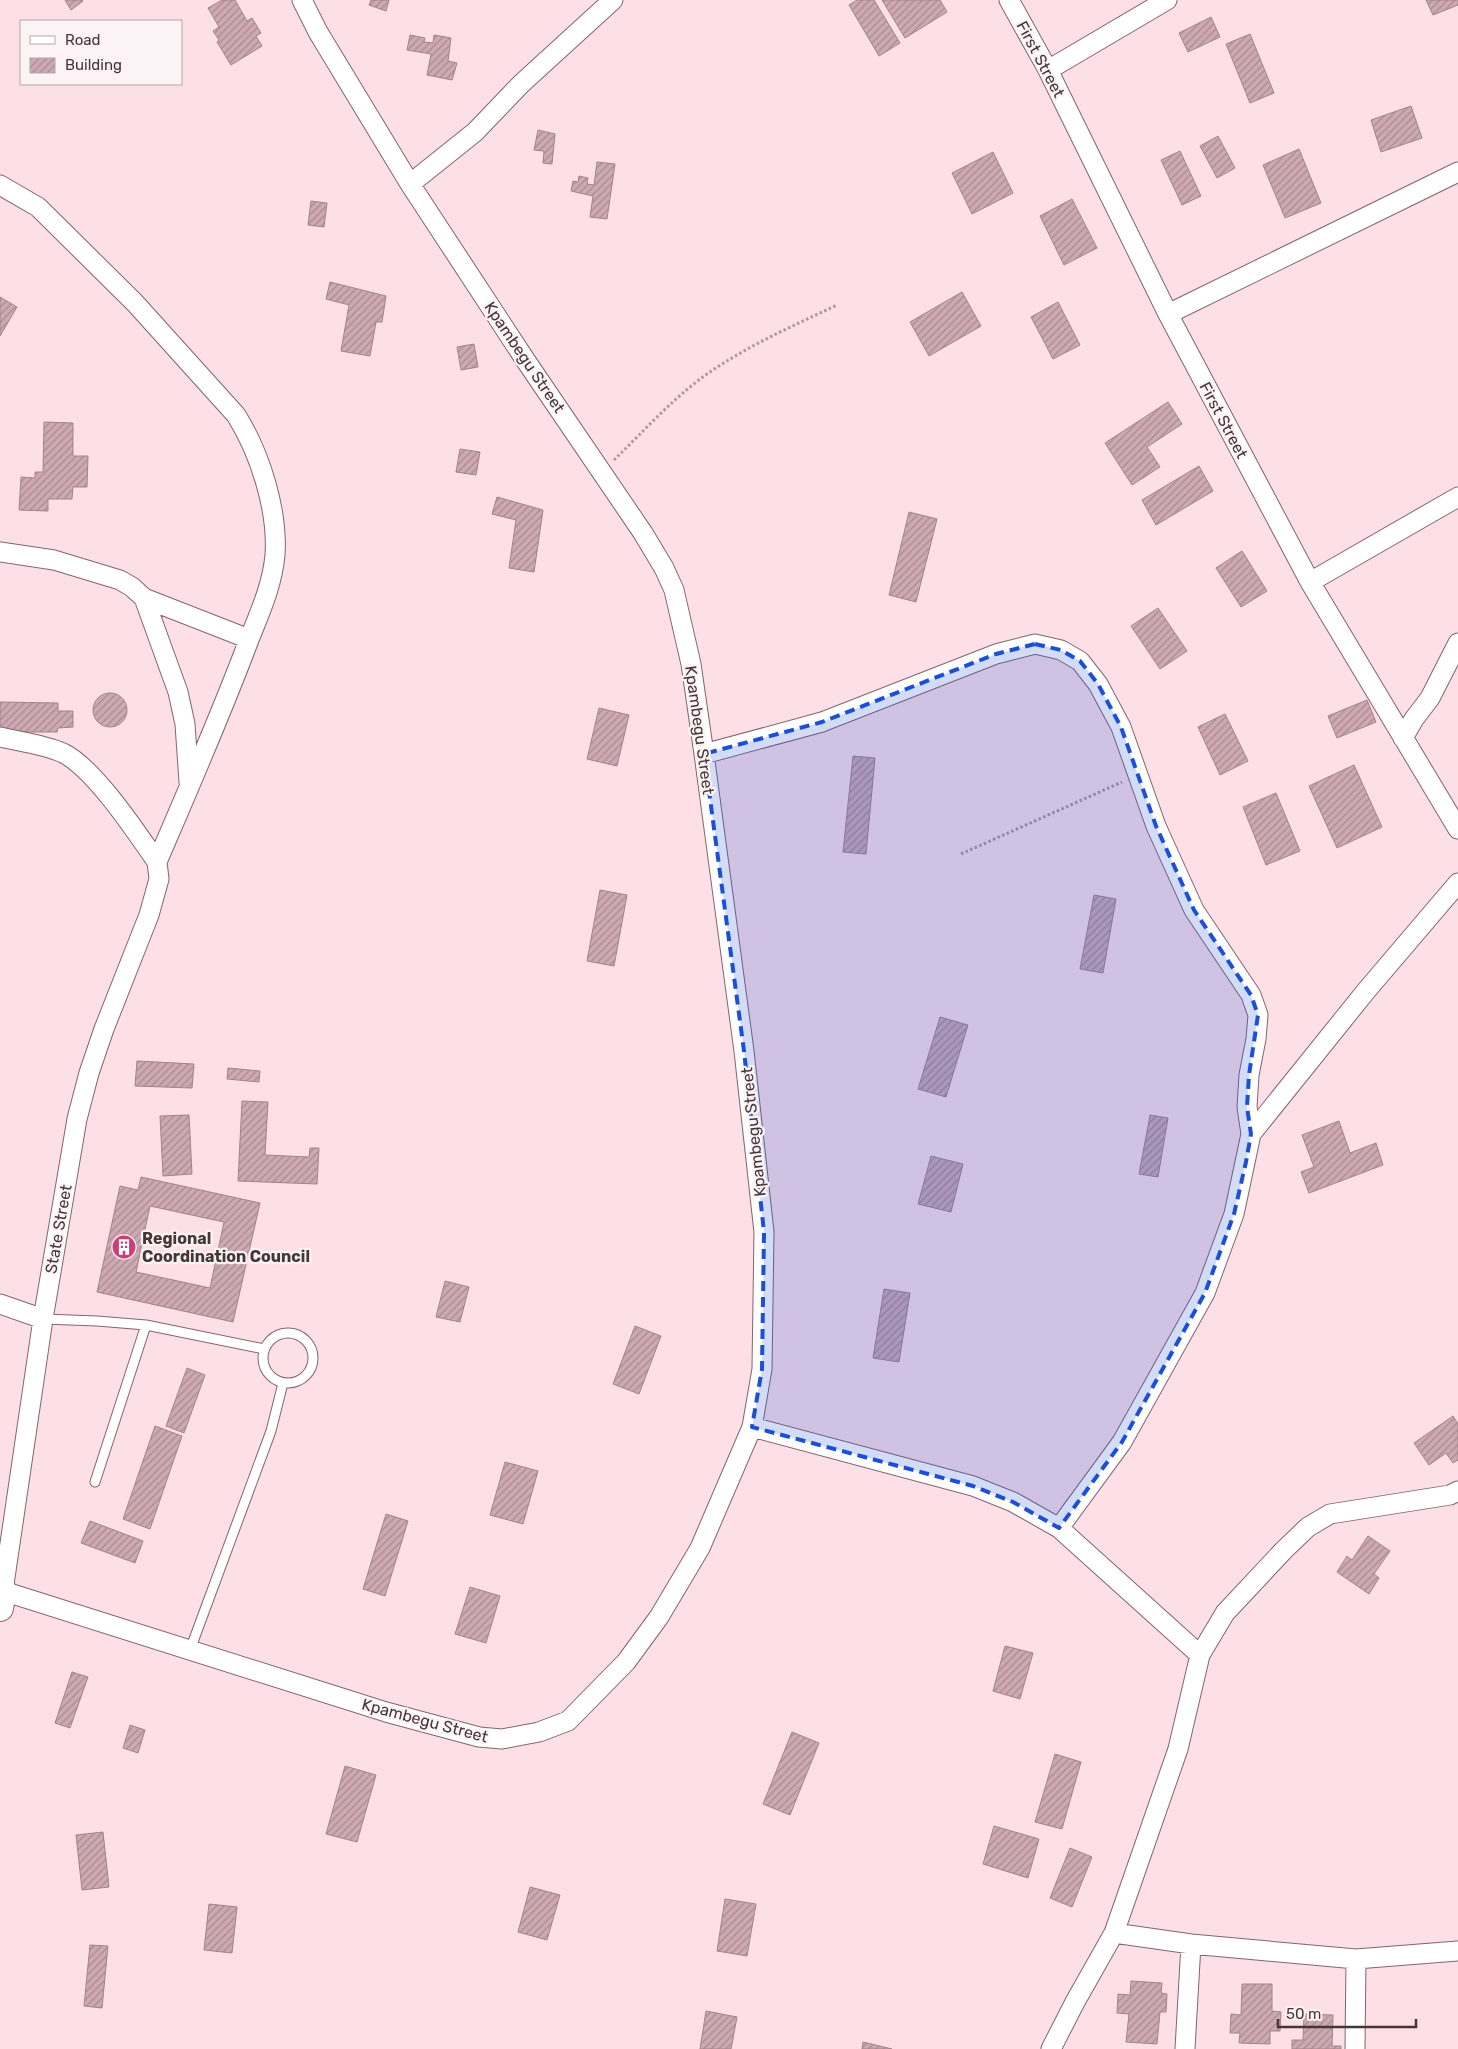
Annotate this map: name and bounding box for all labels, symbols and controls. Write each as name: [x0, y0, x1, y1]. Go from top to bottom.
street label: First Street: [1012, 18, 1069, 101]
legend: [20, 20, 182, 85]
text: Road: [65, 31, 101, 49]
text: Building: [65, 56, 122, 74]
street label: Kpambegu Street: [480, 298, 569, 417]
street label: First Street: [1195, 379, 1252, 462]
street label: Kpambegu Street: [681, 664, 718, 796]
street label: Kpambegu Street: [737, 1066, 770, 1198]
street label: State Street: [41, 1183, 76, 1275]
place label: Regional Coordination Council: [142, 1229, 310, 1266]
building icon: Regional Coordination Council: [111, 1234, 137, 1260]
street label: Kpambegu Street: [360, 1694, 490, 1746]
scale bar: [1278, 1996, 1416, 2028]
text: 50 m: [1286, 2005, 1321, 2023]

